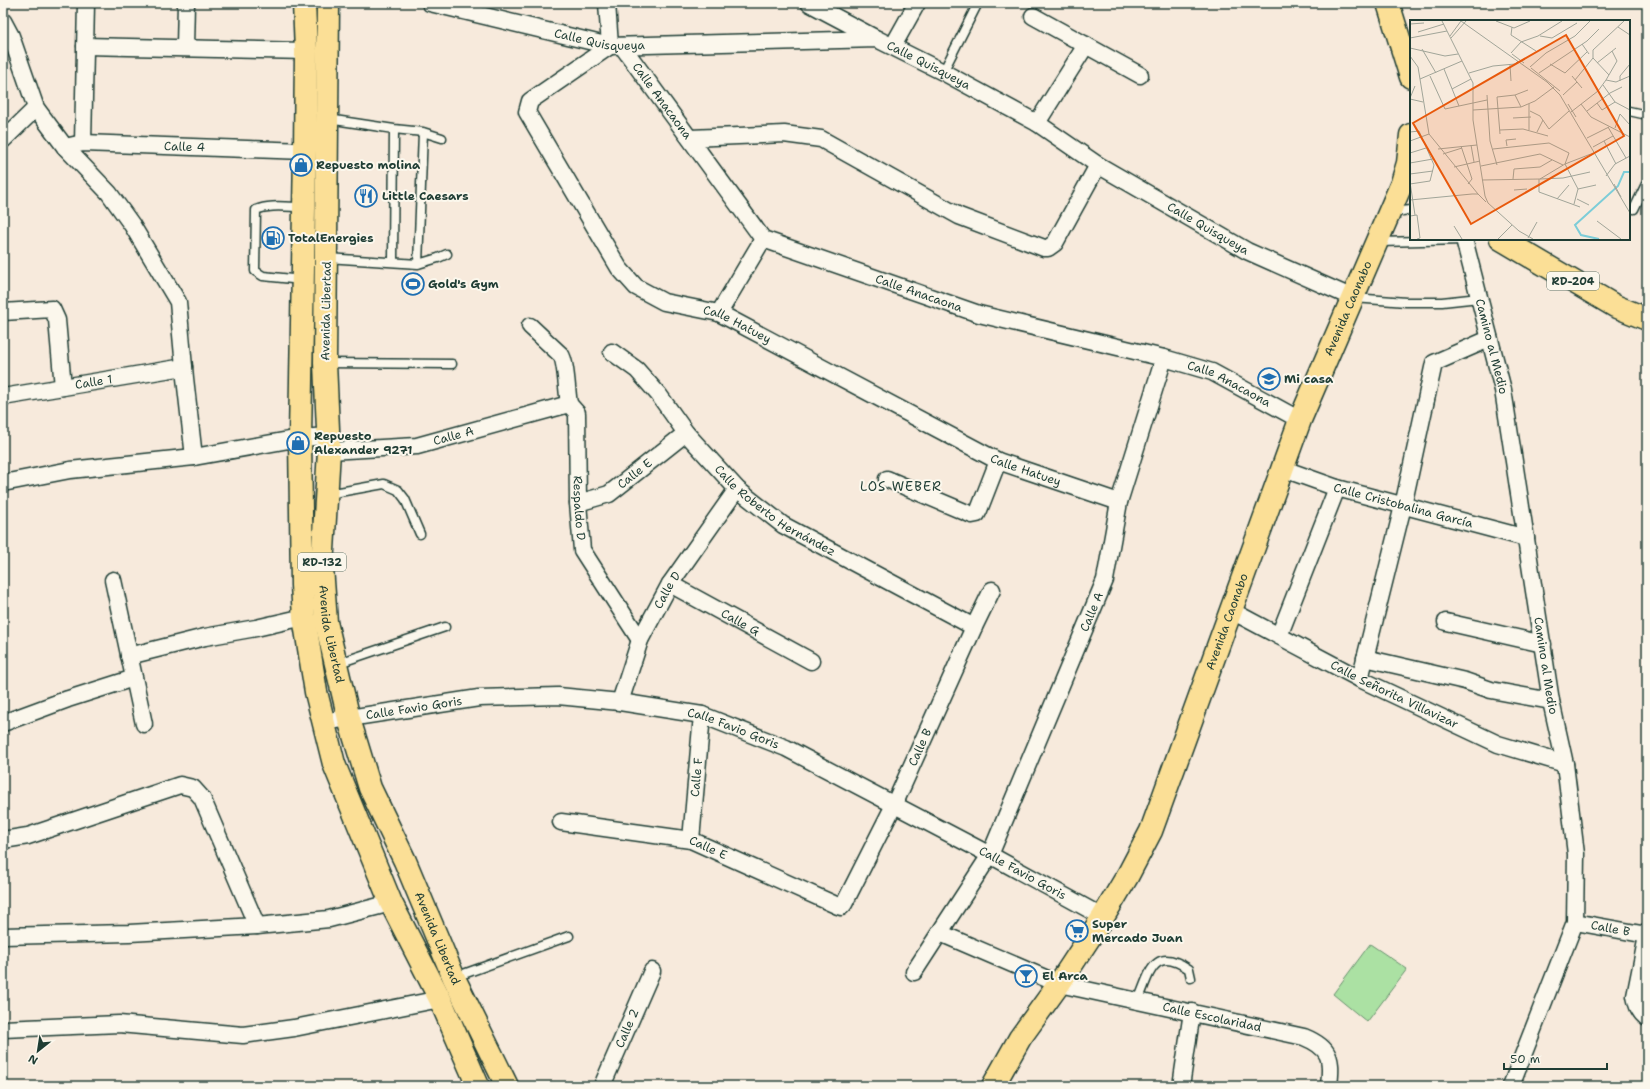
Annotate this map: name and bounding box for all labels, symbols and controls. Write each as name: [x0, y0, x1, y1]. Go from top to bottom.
inset map: [1410, 20, 1630, 240]
street label: Calle Quisqueya: [553, 25, 646, 54]
street label: Calle Quisqueya: [884, 37, 974, 94]
street label: Calle Anacaona: [629, 59, 696, 143]
street label: Calle 4: [164, 138, 205, 155]
shop icon: Repuesto molina: [288, 152, 314, 178]
place label: Repuesto molina: [316, 157, 421, 173]
restaurant icon: Little Caesars: [353, 183, 379, 209]
place label: Little Caesars: [382, 188, 469, 204]
street label: Calle Quisqueya: [1164, 199, 1252, 259]
fuel station icon: TotalEnergies: [260, 225, 286, 251]
place label: TotalEnergies: [288, 230, 374, 246]
street label: Avenida Caonabo: [1320, 258, 1376, 358]
street label: Avenida Libertad: [317, 261, 335, 361]
sports icon: Gold's Gym: [400, 271, 426, 297]
street label: Calle Anacaona: [873, 271, 965, 316]
road number: RD-204: [1547, 272, 1599, 290]
place label: Gold's Gym: [428, 276, 499, 292]
street label: Camino al Medio: [1472, 297, 1512, 395]
street label: Calle Hatuey: [702, 302, 774, 347]
street label: Calle Anacaona: [1185, 357, 1274, 411]
school or university icon: Mi casa: [1256, 366, 1282, 392]
street label: Calle 1: [74, 371, 114, 393]
place label: Mi casa: [1284, 371, 1334, 387]
street label: Calle A: [431, 423, 476, 449]
place label: Repuesto Alexander 9271: [314, 428, 413, 458]
shop icon: Repuesto Alexander 9271: [285, 430, 311, 456]
street label: Calle Hatuey: [987, 450, 1063, 490]
street label: Calle E: [614, 455, 655, 492]
street label: Calle Roberto Hernández: [711, 462, 838, 560]
street label: Respaldo D: [570, 476, 589, 541]
district label: LOS WEBER: [860, 478, 942, 495]
street label: Calle Cristobalina García: [1332, 479, 1475, 532]
road number: RD-132: [298, 553, 346, 571]
street label: Calle D: [650, 568, 684, 612]
street label: Avenida Caonabo: [1202, 571, 1252, 672]
street label: Avenida Libertad: [315, 584, 348, 685]
street label: Calle A: [1076, 589, 1107, 634]
street label: Calle G: [718, 605, 762, 639]
street label: Camino al Medio: [1530, 616, 1562, 716]
street label: Calle Señorita Villavizar: [1328, 657, 1461, 732]
street label: Calle Favio Goris: [365, 693, 463, 723]
street label: Calle Favio Goris: [686, 705, 782, 753]
street label: Calle B: [905, 726, 935, 769]
street label: Calle F: [687, 757, 706, 798]
street label: Calle E: [687, 832, 730, 863]
street label: Calle Favio Goris: [976, 843, 1069, 903]
street label: Avenida Libertad: [411, 889, 464, 988]
place label: Super Mercado Juan: [1092, 916, 1183, 946]
street label: Calle B: [1589, 917, 1631, 940]
supermarket icon: Super Mercado Juan: [1064, 918, 1090, 944]
bar icon: El Arca: [1013, 963, 1039, 989]
place label: El Arca: [1042, 968, 1089, 984]
street label: Calle Escolaridad: [1161, 999, 1263, 1036]
street label: Calle 2: [612, 1006, 643, 1050]
north arrow: [18, 1031, 58, 1071]
scale bar: [1504, 1045, 1607, 1071]
text: N: [25, 1050, 41, 1068]
text: 50 m: [1510, 1051, 1540, 1067]

